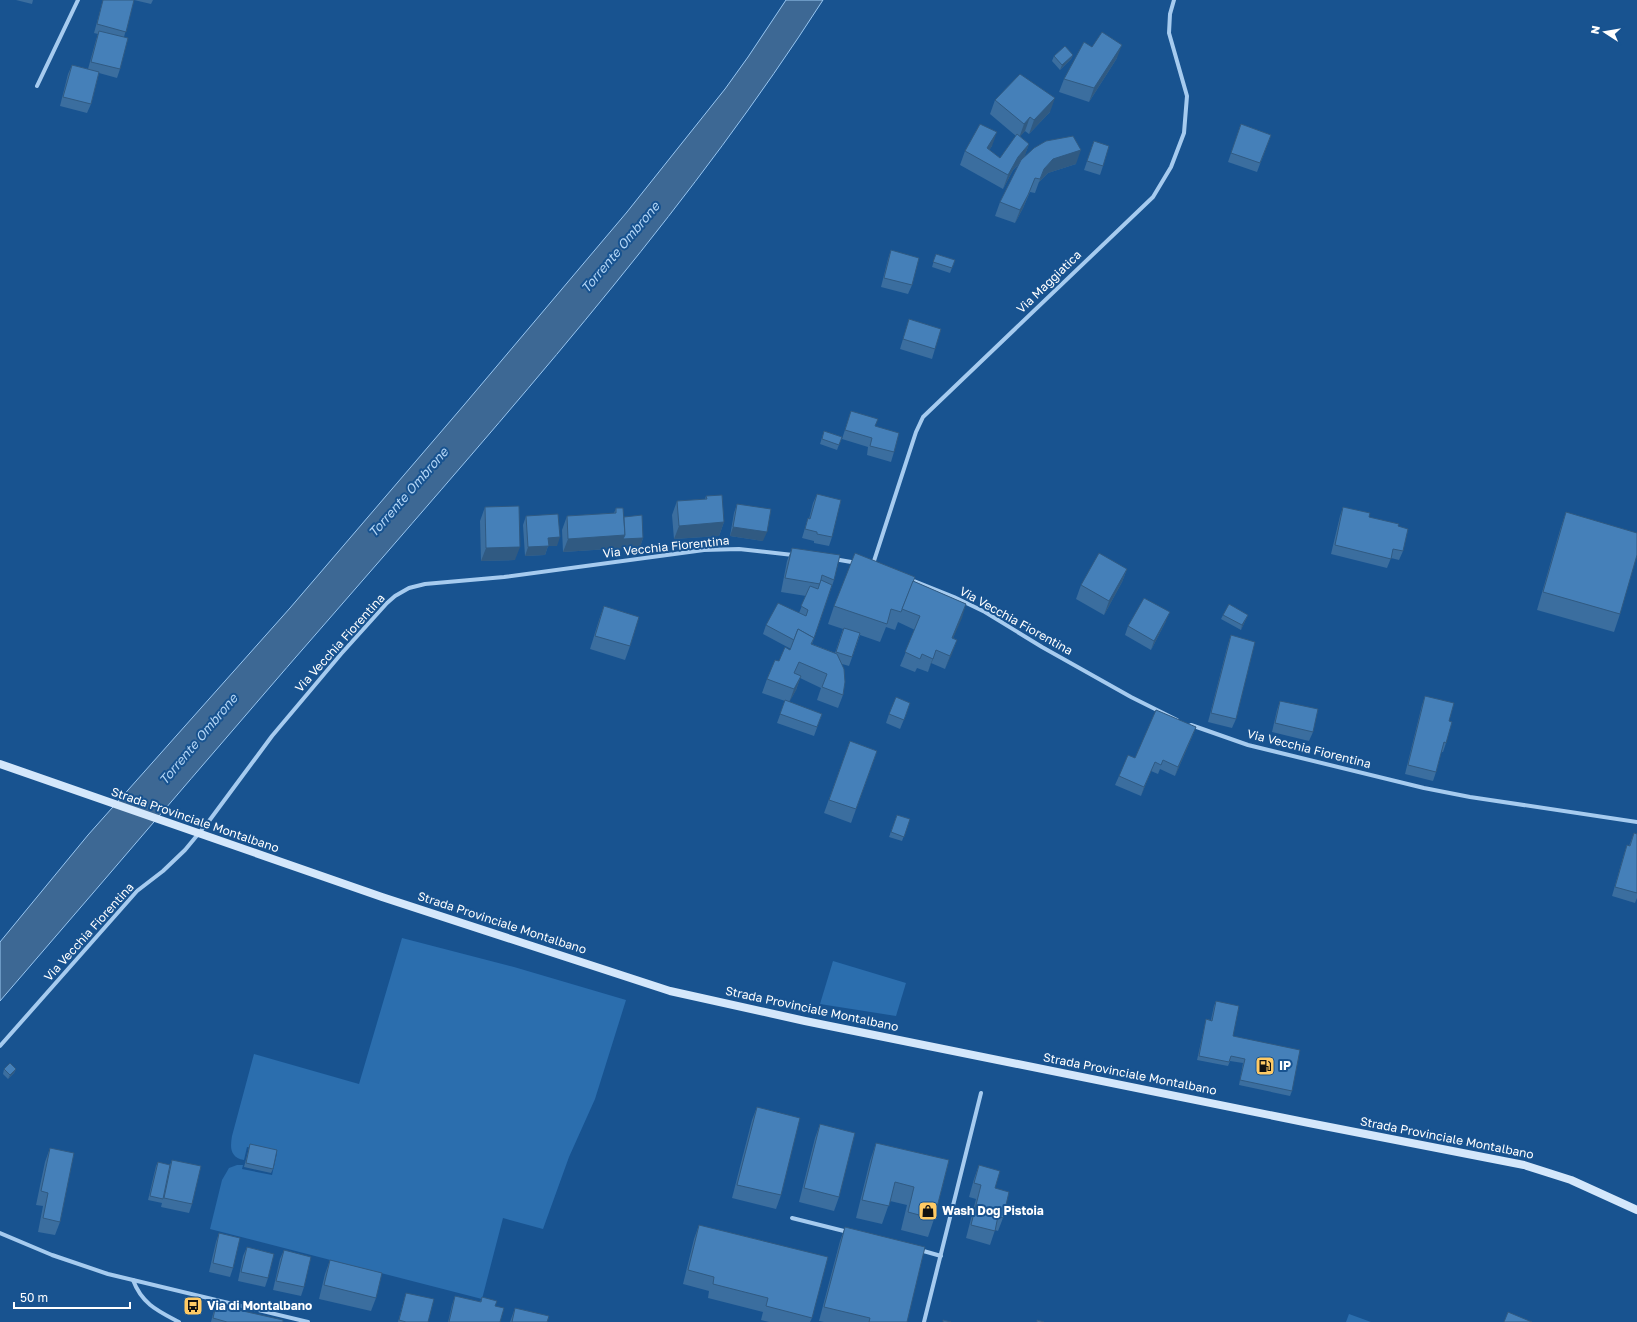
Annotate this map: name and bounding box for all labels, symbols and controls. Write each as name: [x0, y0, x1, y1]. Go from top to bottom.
north arrow: [1585, 12, 1625, 52]
text: N: [1588, 24, 1602, 35]
water label: Torrente Ombrone: [577, 197, 664, 296]
street label: Via Maggiatica: [1013, 247, 1084, 316]
water label: Torrente Ombrone: [365, 443, 452, 540]
street label: Via Vecchia Fiorentina: [602, 532, 730, 561]
street label: Via Vecchia Fiorentina: [957, 583, 1076, 658]
street label: Via Vecchia Fiorentina: [291, 590, 388, 695]
water label: Torrente Ombrone: [155, 689, 242, 788]
street label: Via Vecchia Fiorentina: [1246, 726, 1373, 771]
street label: Strada Provinciale Montalbano: [109, 784, 281, 855]
street label: Via Vecchia Fiorentina: [40, 879, 137, 984]
street label: Strada Provinciale Montalbano: [416, 888, 588, 957]
street label: Strada Provinciale Montalbano: [724, 983, 900, 1034]
street label: Strada Provinciale Montalbano: [1042, 1049, 1218, 1098]
fuel station icon: IP: [1254, 1055, 1276, 1077]
place label: IP: [1279, 1058, 1291, 1073]
street label: Strada Provinciale Montalbano: [1359, 1113, 1535, 1162]
shop icon: Wash Dog Pistoia: [917, 1200, 939, 1222]
place label: Wash Dog Pistoia: [942, 1203, 1044, 1218]
scale bar: [14, 1284, 130, 1310]
text: 50 m: [20, 1290, 48, 1305]
bus stop icon: Via di Montalbano: [182, 1295, 204, 1317]
place label: Via di Montalbano: [207, 1298, 312, 1313]

